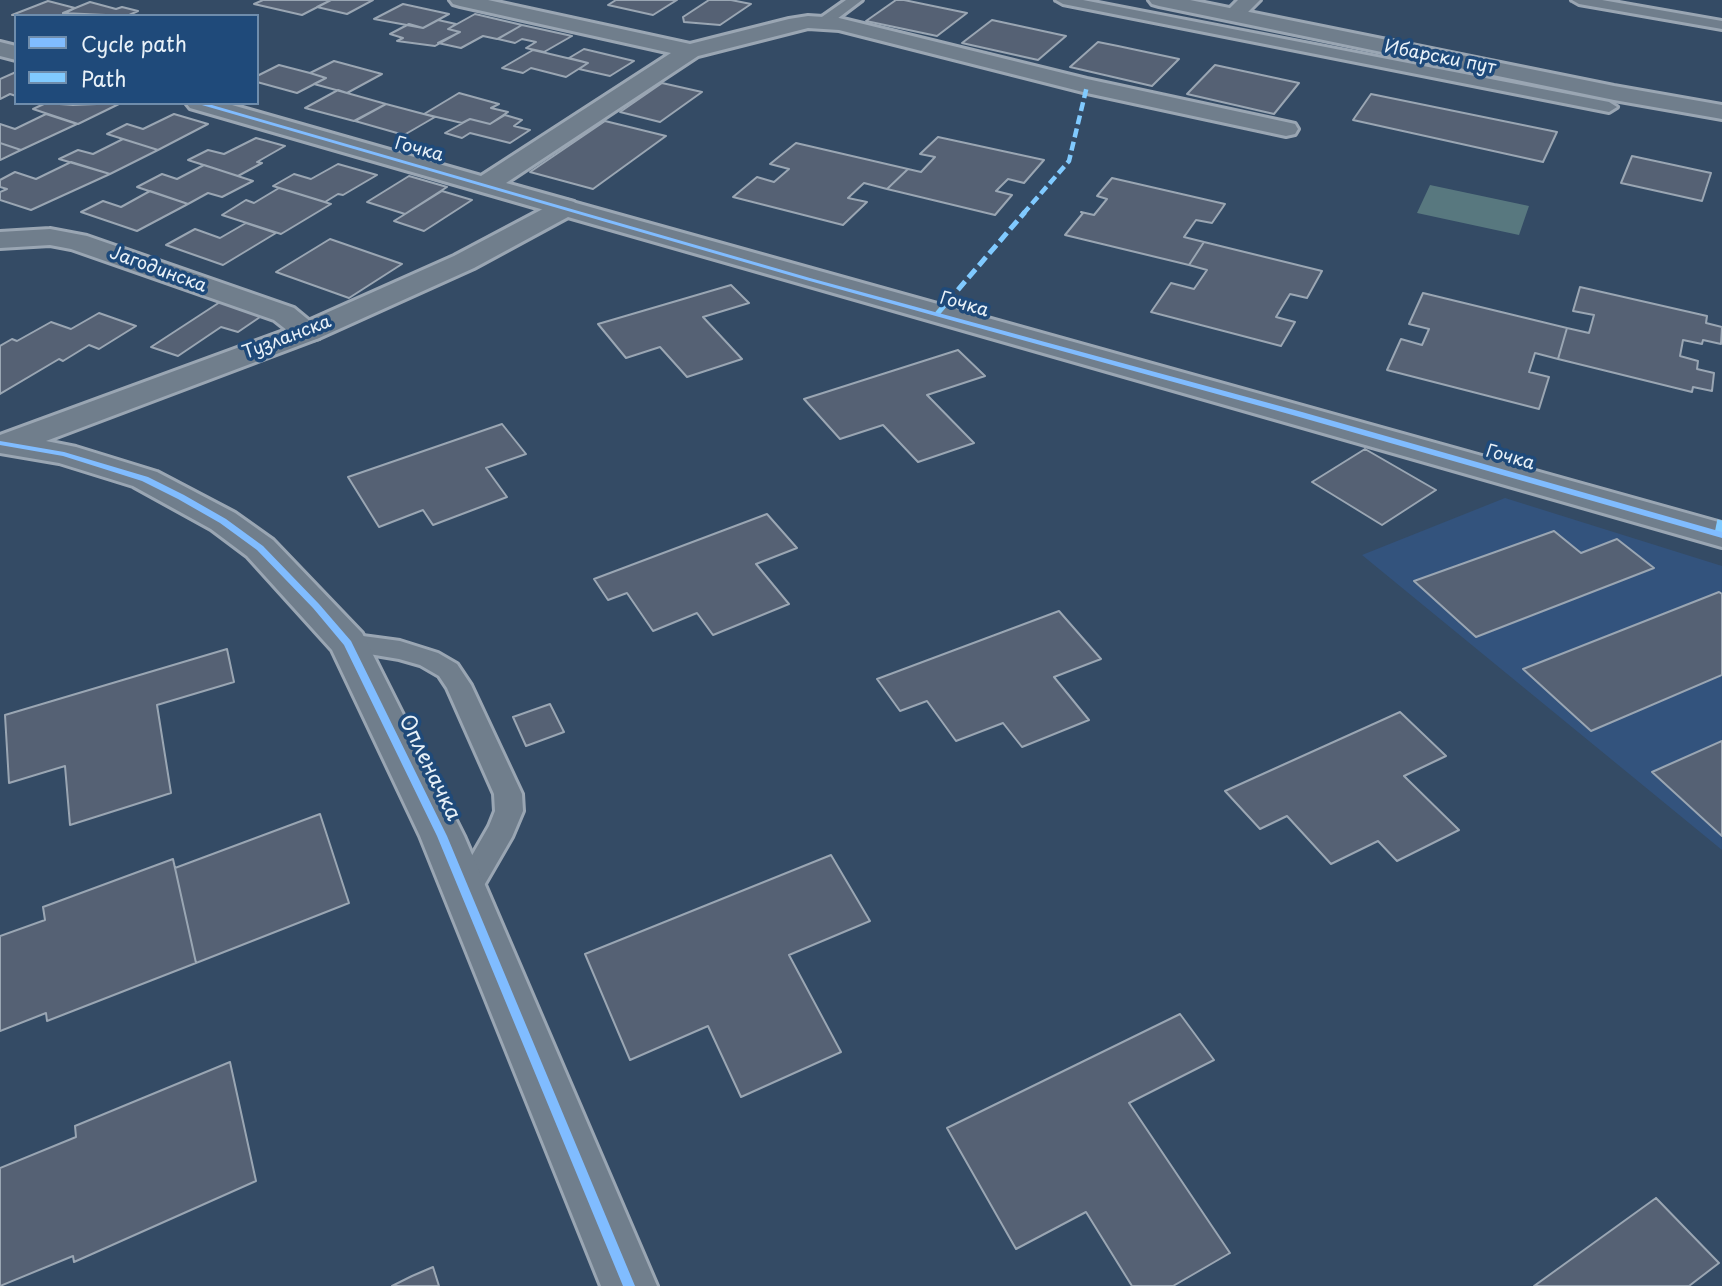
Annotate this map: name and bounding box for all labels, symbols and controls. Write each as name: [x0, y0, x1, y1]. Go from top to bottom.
legend: [14, 14, 259, 105]
text: Cycle path: [81, 27, 187, 59]
street label: Ибарски пут: [1382, 37, 1498, 79]
text: Path: [81, 62, 126, 94]
street label: Гочка: [392, 133, 446, 167]
street label: Јагодинска: [107, 242, 209, 298]
street label: Гочка: [937, 288, 991, 322]
street label: Тузланска: [240, 311, 334, 365]
street label: Гочка: [1483, 441, 1537, 475]
street label: Опленачка: [392, 711, 466, 825]

